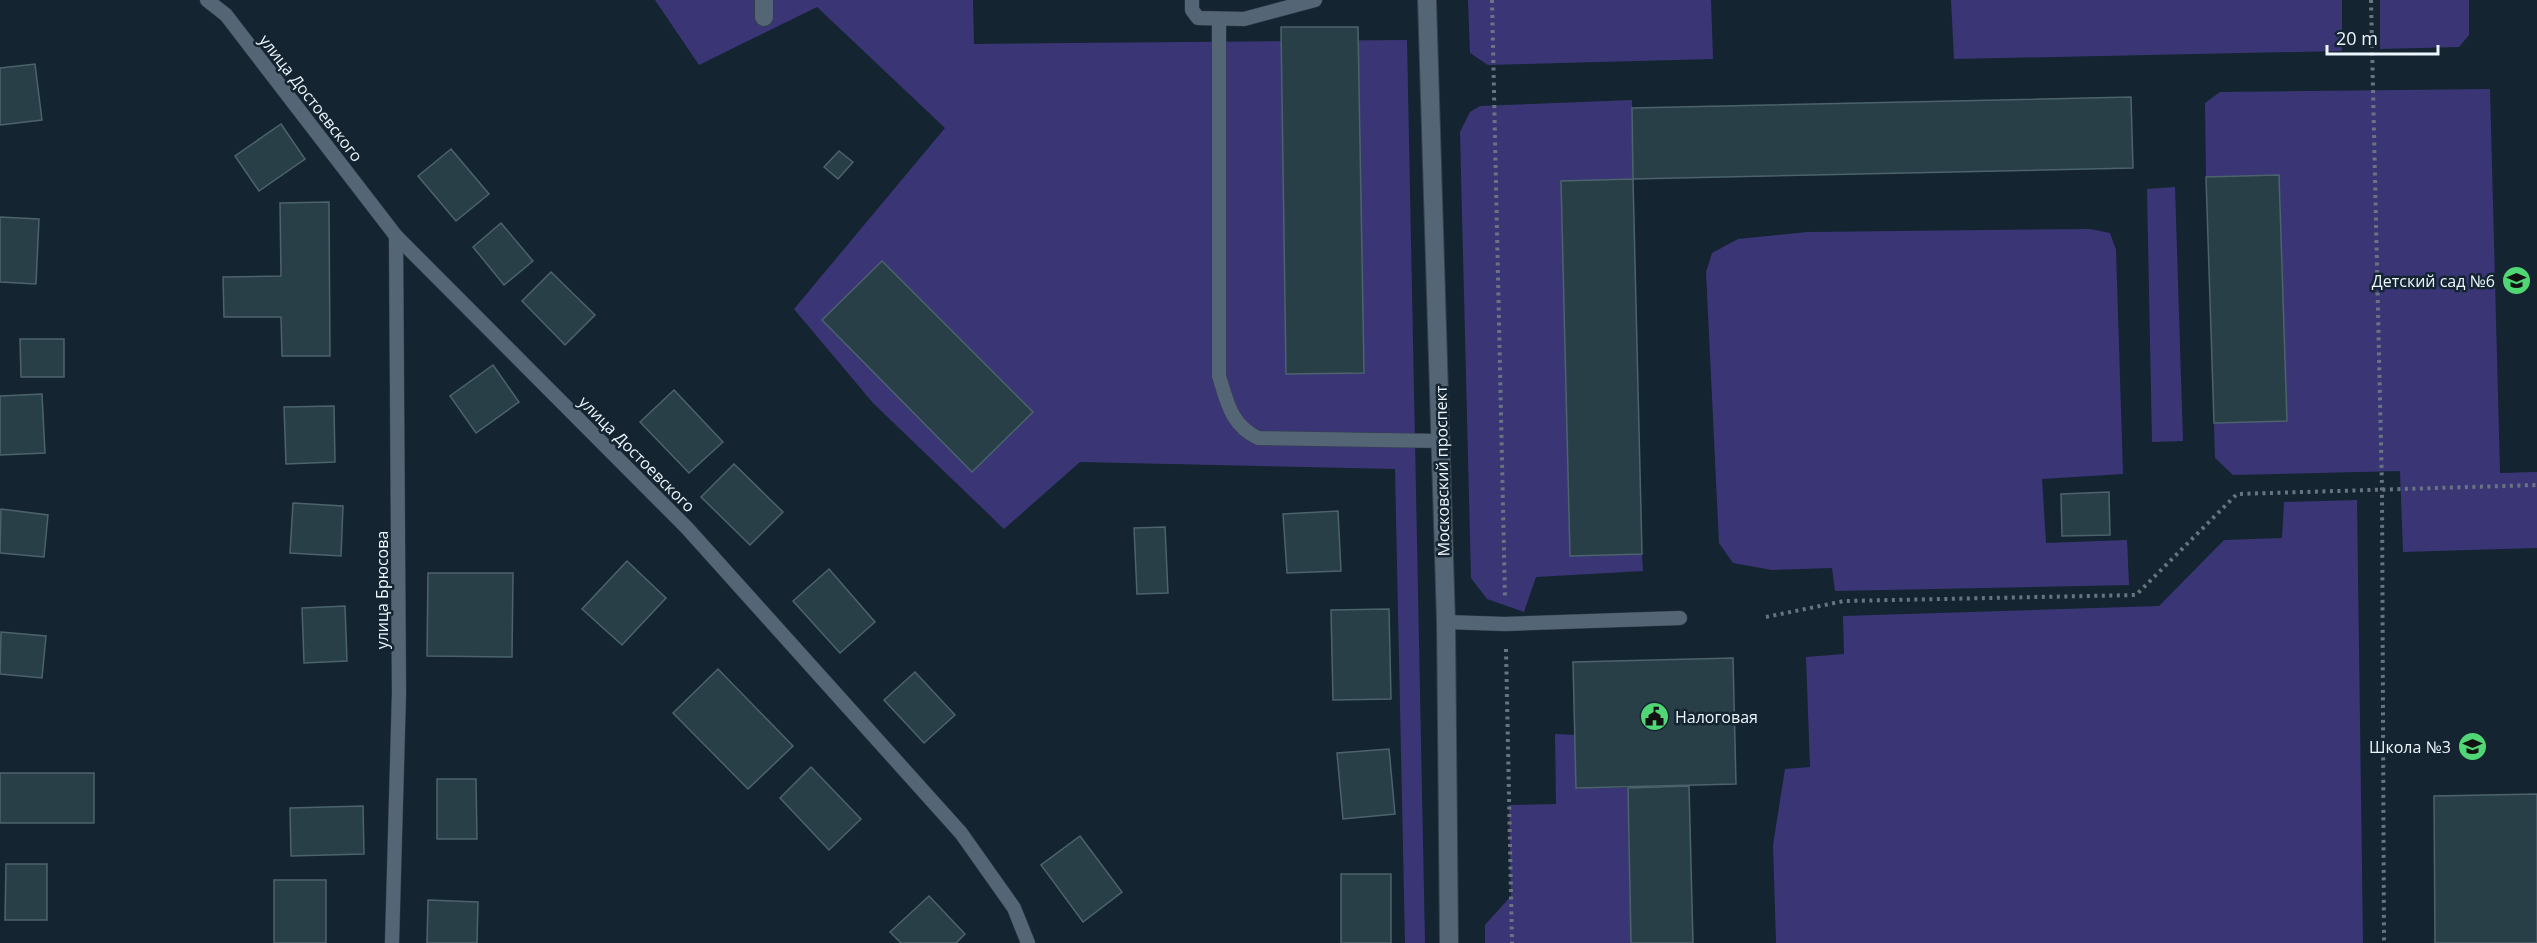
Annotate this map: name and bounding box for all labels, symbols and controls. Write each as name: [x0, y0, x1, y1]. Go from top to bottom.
scale bar: [2327, 18, 2438, 56]
text: 20 m: [2336, 26, 2378, 50]
street label: улица Достоевского: [254, 30, 368, 166]
school or university icon: Детский сад №6: [2500, 265, 2532, 297]
place label: Детский сад №6: [2372, 270, 2495, 292]
street label: Московский проспект: [1430, 385, 1454, 557]
street label: улица Достоевского: [574, 391, 700, 517]
street label: улица Брюсова: [371, 531, 393, 649]
public building icon: Налоговая: [1638, 701, 1670, 733]
place label: Налоговая: [1675, 706, 1758, 728]
school or university icon: Школа №3: [2456, 731, 2488, 763]
place label: Школа №3: [2369, 736, 2451, 758]

